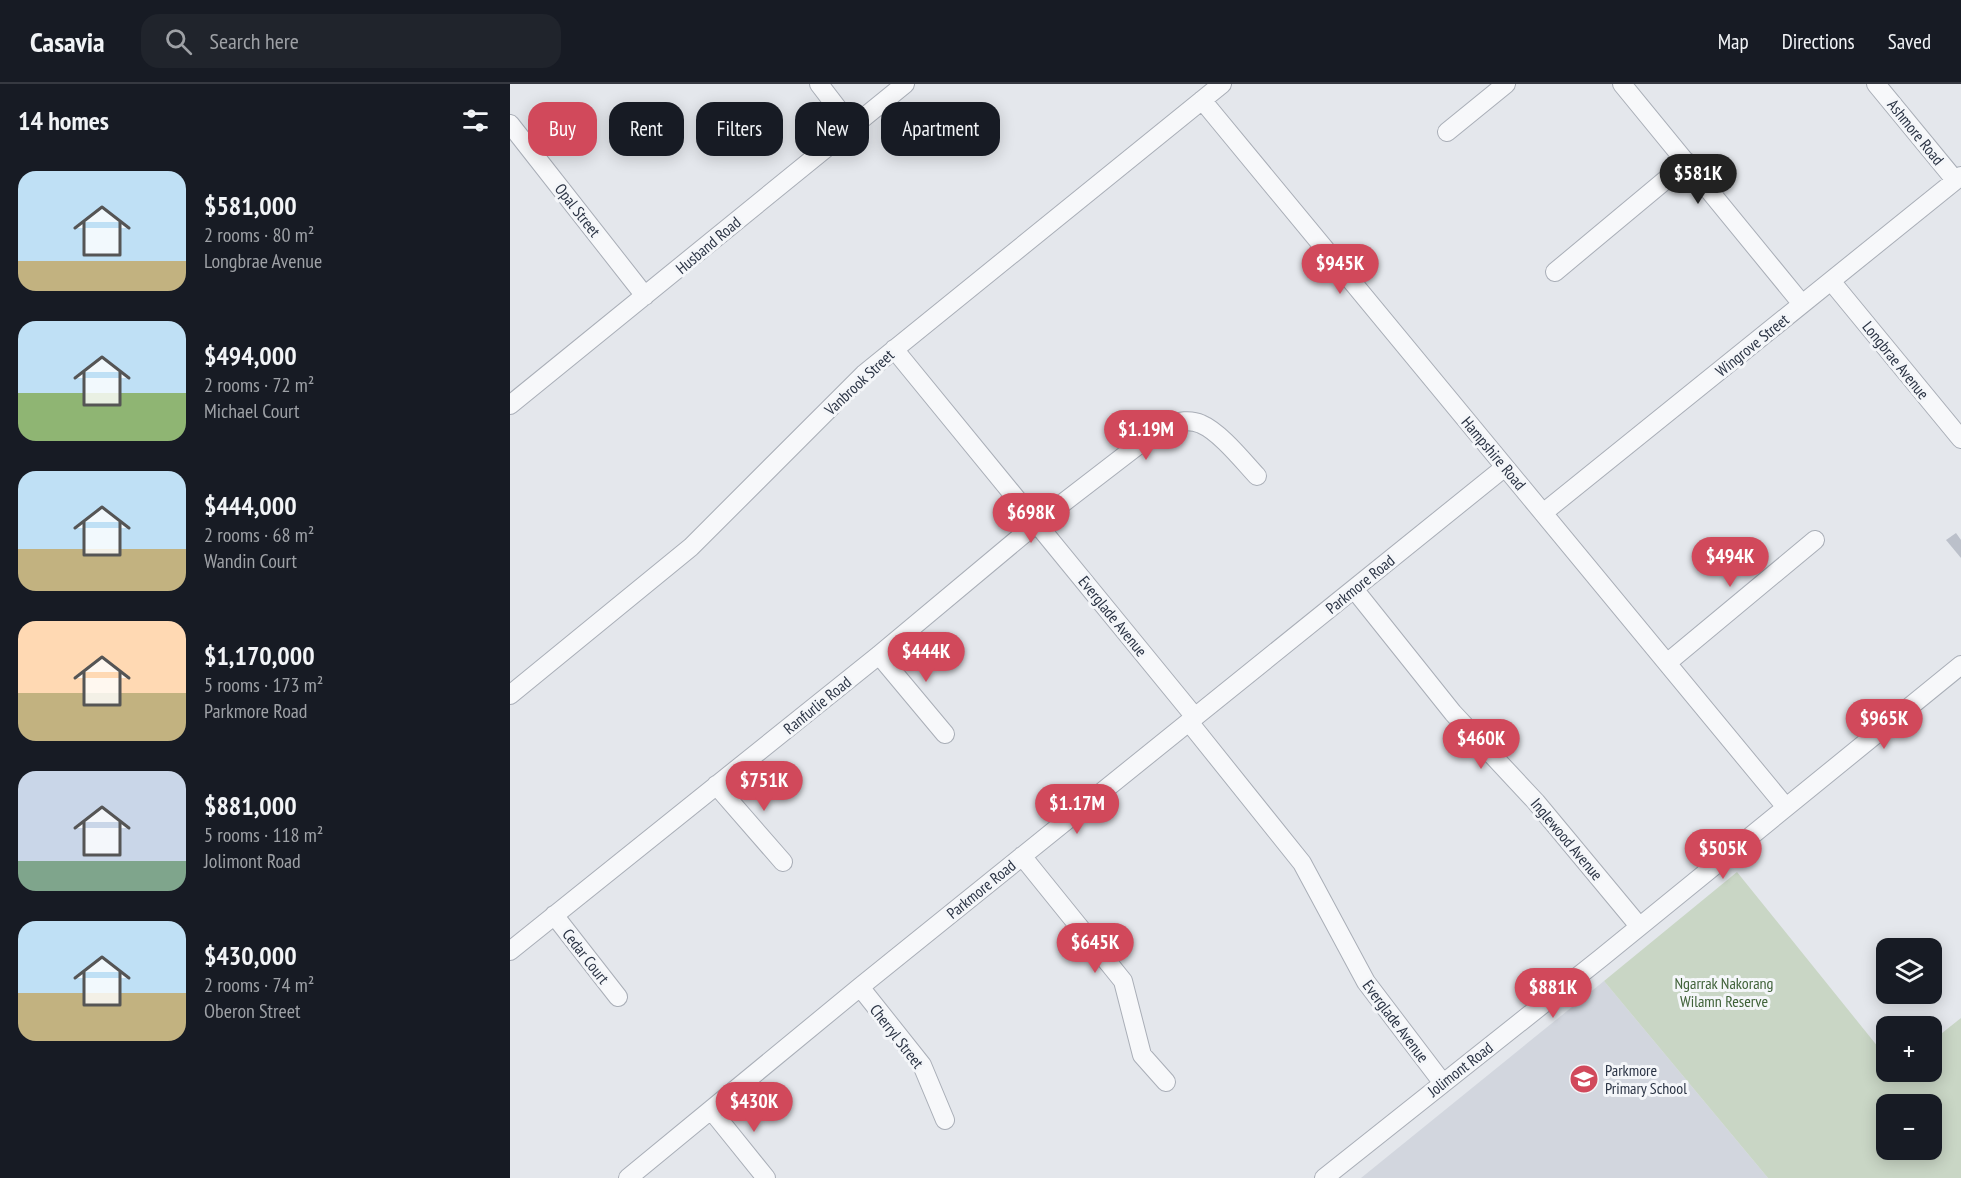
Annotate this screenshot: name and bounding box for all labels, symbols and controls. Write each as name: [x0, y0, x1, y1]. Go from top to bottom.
search box: [141, 14, 561, 68]
text: Casavia: [30, 23, 105, 60]
icon: search: [162, 25, 195, 58]
text: Search here: [210, 27, 299, 55]
text: Map: [1718, 28, 1749, 55]
text: Directions: [1782, 28, 1855, 55]
text: Saved: [1888, 28, 1931, 55]
street label: Ashmore Road: [1883, 95, 1949, 169]
chip: Buy: [528, 102, 597, 156]
chip: Rent: [609, 102, 684, 156]
chip: Filters: [696, 102, 783, 156]
chip: New: [795, 102, 869, 156]
chip: Apartment: [881, 102, 1000, 156]
text: 14 homes: [18, 104, 109, 137]
icon: filters: [459, 104, 492, 137]
pin: $581K: [1656, 154, 1740, 205]
text: $581K: [1674, 160, 1722, 186]
street label: Opal Street: [551, 179, 605, 241]
text: $581,000: [204, 189, 297, 222]
icon: home: [66, 195, 138, 267]
street label: Husband Road: [671, 212, 745, 278]
text: 2 rooms · 80 m²: [204, 222, 314, 248]
pin: $945K: [1298, 244, 1382, 295]
text: Longbrae Avenue: [204, 248, 322, 274]
text: $945K: [1316, 250, 1364, 276]
street label: Wingrove Street: [1711, 309, 1793, 381]
street label: Longbrae Avenue: [1858, 317, 1934, 403]
text: $494,000: [204, 339, 297, 372]
street label: Vanbrook Street: [819, 344, 898, 420]
icon: home: [66, 345, 138, 417]
text: 2 rooms · 72 m²: [204, 372, 314, 398]
text: Michael Court: [204, 398, 300, 424]
pin: $1.19M: [1097, 410, 1195, 461]
street label: Hampshire Road: [1457, 412, 1531, 494]
text: $1.19M: [1118, 416, 1174, 442]
text: $444,000: [204, 489, 297, 522]
pin: $698K: [989, 493, 1073, 544]
icon: home: [66, 495, 138, 567]
text: $698K: [1007, 499, 1055, 525]
text: 2 rooms · 68 m²: [204, 522, 314, 548]
pin: $494K: [1688, 537, 1772, 588]
text: $494K: [1706, 543, 1754, 569]
text: Wandin Court: [204, 548, 297, 574]
street label: Parkmore Road: [1322, 550, 1399, 618]
street label: Everglade Avenue: [1074, 572, 1152, 660]
pin: $444K: [884, 632, 968, 683]
text: $444K: [902, 638, 950, 664]
text: $1,170,000: [204, 639, 315, 672]
icon: home: [66, 645, 138, 717]
text: 5 rooms · 173 m²: [204, 672, 323, 698]
street label: Ranfurlie Road: [779, 672, 855, 738]
text: Parkmore Road: [204, 698, 307, 724]
pin: $965K: [1842, 699, 1926, 750]
text: $965K: [1860, 705, 1908, 731]
pin: $460K: [1439, 719, 1523, 770]
text: $460K: [1457, 725, 1505, 751]
pin: $751K: [722, 761, 806, 812]
text: $751K: [740, 767, 788, 793]
pin: $1.17M: [1028, 784, 1126, 835]
text: $881,000: [204, 789, 297, 822]
text: $1.17M: [1049, 790, 1105, 816]
street label: Inglewood Avenue: [1527, 794, 1607, 884]
icon: home: [66, 795, 138, 867]
text: 5 rooms · 118 m²: [204, 822, 323, 848]
pin: $505K: [1681, 829, 1765, 880]
text: $505K: [1699, 835, 1747, 861]
text: Jolimont Road: [204, 848, 301, 874]
street label: Parkmore Road: [943, 855, 1020, 923]
pin: $645K: [1053, 923, 1137, 974]
street label: Cedar Court: [558, 924, 614, 988]
text: $645K: [1071, 929, 1119, 955]
map controls: [1876, 938, 1942, 1160]
button: layers: [1876, 938, 1942, 1004]
text: $430,000: [204, 939, 297, 972]
icon: home: [66, 945, 138, 1017]
pin: $881K: [1511, 968, 1595, 1019]
text: 2 rooms · 74 m²: [204, 972, 314, 998]
park label: Ngarrak Nakorang Wilamn Reserve: [1675, 973, 1774, 1011]
text: $881K: [1529, 974, 1577, 1000]
street label: Everglade Avenue: [1359, 976, 1433, 1066]
text: Oberon Street: [204, 998, 300, 1024]
street label: Cherryl Street: [866, 1000, 929, 1073]
button: +: [1876, 1016, 1942, 1082]
street label: Jolimont Road: [1423, 1037, 1497, 1101]
place label: Parkmore Primary School: [1605, 1060, 1687, 1098]
school or university icon: Parkmore Primary School: [1568, 1063, 1600, 1095]
pin: $430K: [712, 1082, 796, 1133]
text: $430K: [730, 1088, 778, 1114]
button: −: [1876, 1094, 1942, 1160]

